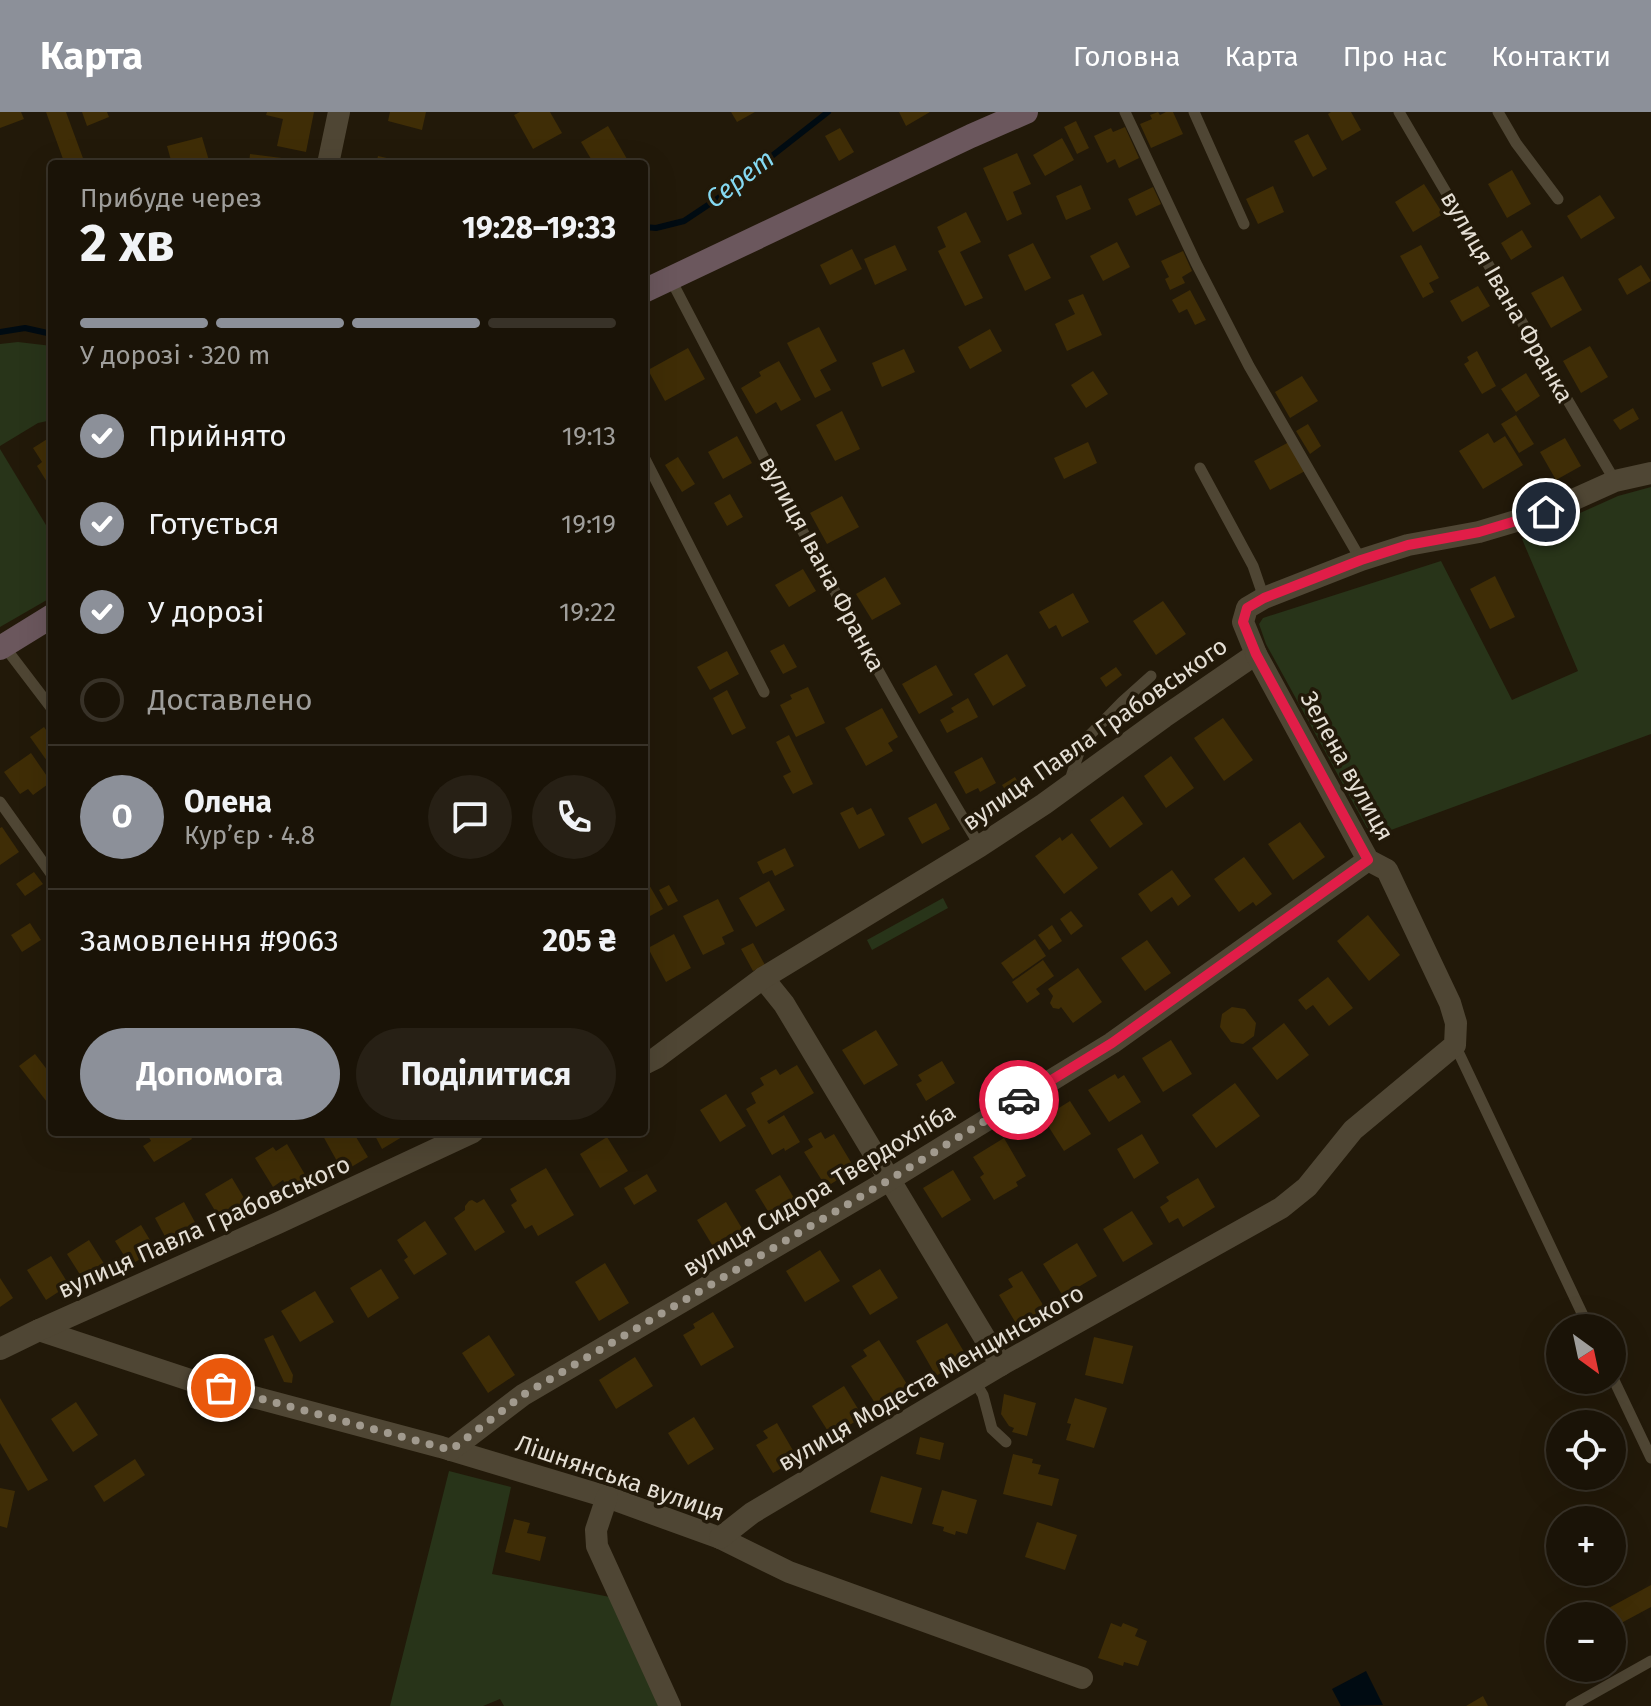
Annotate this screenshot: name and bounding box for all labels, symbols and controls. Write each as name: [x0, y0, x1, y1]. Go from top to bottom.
text: Карта: [40, 33, 143, 79]
text: Головна: [1073, 40, 1181, 73]
text: Карта: [1225, 40, 1299, 73]
text: Про нас: [1343, 40, 1447, 73]
text: Контакти: [1491, 40, 1611, 73]
water label: Серет: [700, 143, 780, 215]
text: Прибуде через: [80, 183, 262, 214]
street label: вулиця Івана Франка: [1435, 186, 1579, 408]
text: 19:28–19:33: [462, 210, 616, 246]
text: 2 хв: [80, 212, 175, 275]
text: У дорозі · 320 m: [80, 340, 270, 371]
icon: check: [80, 414, 124, 458]
text: Прийнято: [148, 418, 287, 454]
text: 19:13: [562, 421, 616, 452]
street label: вулиця Івана Франка: [753, 452, 891, 676]
pin: [1512, 478, 1580, 546]
icon: home: [1524, 490, 1568, 534]
icon: check: [80, 502, 124, 546]
text: Готується: [148, 506, 280, 542]
text: 19:19: [561, 509, 616, 540]
icon: check: [80, 590, 124, 634]
text: У дорозі: [148, 594, 264, 630]
text: 19:22: [559, 597, 616, 628]
street label: вулиця Павла Грабовського: [957, 632, 1233, 836]
text: Доставлено: [148, 682, 312, 718]
street label: Зелена вулиця: [1294, 687, 1400, 845]
button: chat: [428, 775, 512, 859]
button: phone: [532, 775, 616, 859]
text: Олена: [184, 784, 272, 820]
text: О: [112, 799, 132, 835]
text: Кур’єр · 4.8: [184, 820, 315, 851]
text: Замовлення #9063: [80, 923, 339, 959]
text: 205 ₴: [543, 923, 616, 959]
button: Допомога: [80, 1028, 340, 1120]
button: Поділитися: [356, 1028, 616, 1120]
courier: [979, 1060, 1059, 1140]
icon: car: [997, 1078, 1041, 1122]
street label: вулиця Сидора Твердохліба: [678, 1097, 960, 1283]
street label: вулиця Павла Грабовського: [54, 1150, 354, 1304]
street label: вулиця Модеста Менцинського: [773, 1279, 1089, 1477]
north arrow: [1546, 1314, 1626, 1394]
map controls: [1546, 1314, 1626, 1682]
pin: [187, 1354, 255, 1422]
icon: bag: [199, 1366, 243, 1410]
button: locate: [1546, 1410, 1626, 1490]
street label: Лішнянська вулиця: [512, 1429, 728, 1527]
button: +: [1546, 1506, 1626, 1586]
button: −: [1546, 1602, 1626, 1682]

